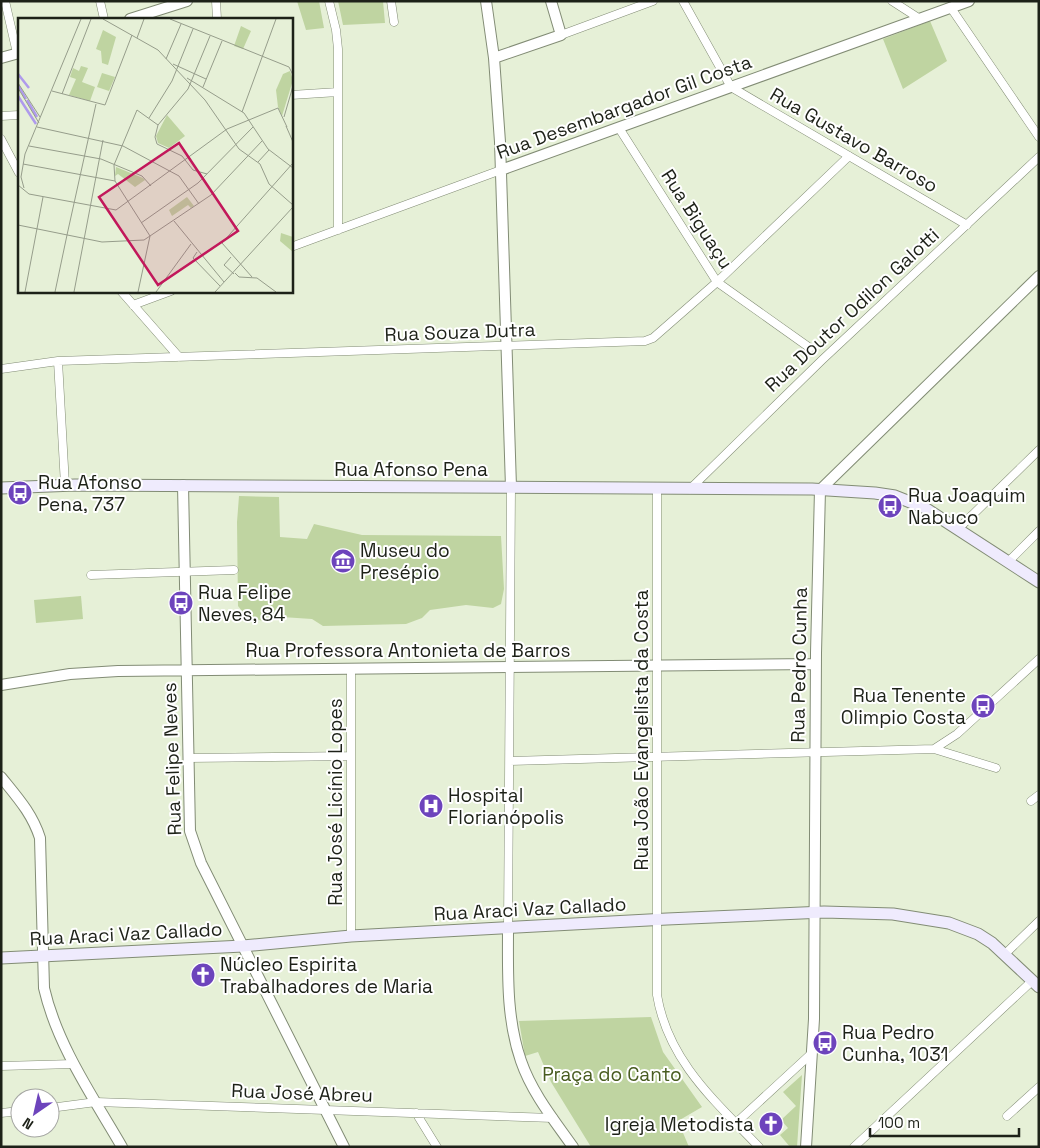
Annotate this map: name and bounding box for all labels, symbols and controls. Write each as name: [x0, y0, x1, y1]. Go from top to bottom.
inset map: [18, 18, 292, 292]
street label: Rua Desembargador Gil Costa: [493, 49, 755, 165]
street label: Rua Gustavo Barroso: [765, 82, 943, 198]
street label: Rua Biguaçu: [655, 164, 739, 274]
street label: Rua Doutor Odilon Galotti: [760, 223, 944, 397]
street label: Rua Souza Dutra: [384, 317, 536, 347]
street label: Rua Afonso Pena: [334, 457, 488, 482]
place label: Rua Afonso Pena, 737: [38, 470, 142, 517]
bus stop icon: Rua Afonso Pena, 737: [7, 480, 33, 506]
place label: Rua Joaquim Nabuco: [908, 483, 1025, 530]
bus stop icon: Rua Joaquim Nabuco: [877, 493, 903, 519]
place label: Museu do Presépio: [360, 538, 450, 585]
museum icon: Museu do Presépio: [330, 548, 356, 574]
place label: Rua Felipe Neves, 84: [198, 580, 292, 627]
street label: Rua Pedro Cunha: [785, 587, 813, 743]
street label: Rua João Evangelista da Costa: [629, 589, 654, 870]
bus stop icon: Rua Felipe Neves, 84: [168, 590, 194, 616]
street label: Rua Professora Antonieta de Barros: [245, 638, 571, 663]
street label: Rua Felipe Neves: [157, 682, 187, 836]
place label: Rua Tenente Olimpio Costa: [841, 683, 966, 730]
bus stop icon: Rua Tenente Olimpio Costa: [970, 693, 996, 719]
street label: Rua José Licínio Lopes: [323, 698, 348, 906]
place label: Hospital Florianópolis: [448, 783, 564, 830]
hospital icon: Hospital Florianópolis: [418, 793, 444, 819]
street label: Rua Araci Vaz Callado: [433, 891, 627, 927]
street label: Rua Araci Vaz Callado: [29, 916, 223, 952]
place label: Núcleo Espirita Trabalhadores de Maria: [220, 952, 433, 999]
church icon: Núcleo Espirita Trabalhadores de Maria: [190, 962, 216, 988]
place label: Rua Pedro Cunha, 1031: [842, 1020, 948, 1067]
bus stop icon: Rua Pedro Cunha, 1031: [812, 1030, 838, 1056]
park label: Praça do Canto: [542, 1062, 682, 1087]
street label: Rua José Abreu: [231, 1078, 373, 1108]
north arrow: [10, 1088, 60, 1138]
scale bar: [870, 1106, 1019, 1138]
church icon: Igreja Metodista: [758, 1111, 784, 1137]
place label: Igreja Metodista: [605, 1112, 754, 1137]
text: 100 m: [878, 1113, 920, 1132]
text: N: [19, 1114, 37, 1134]

